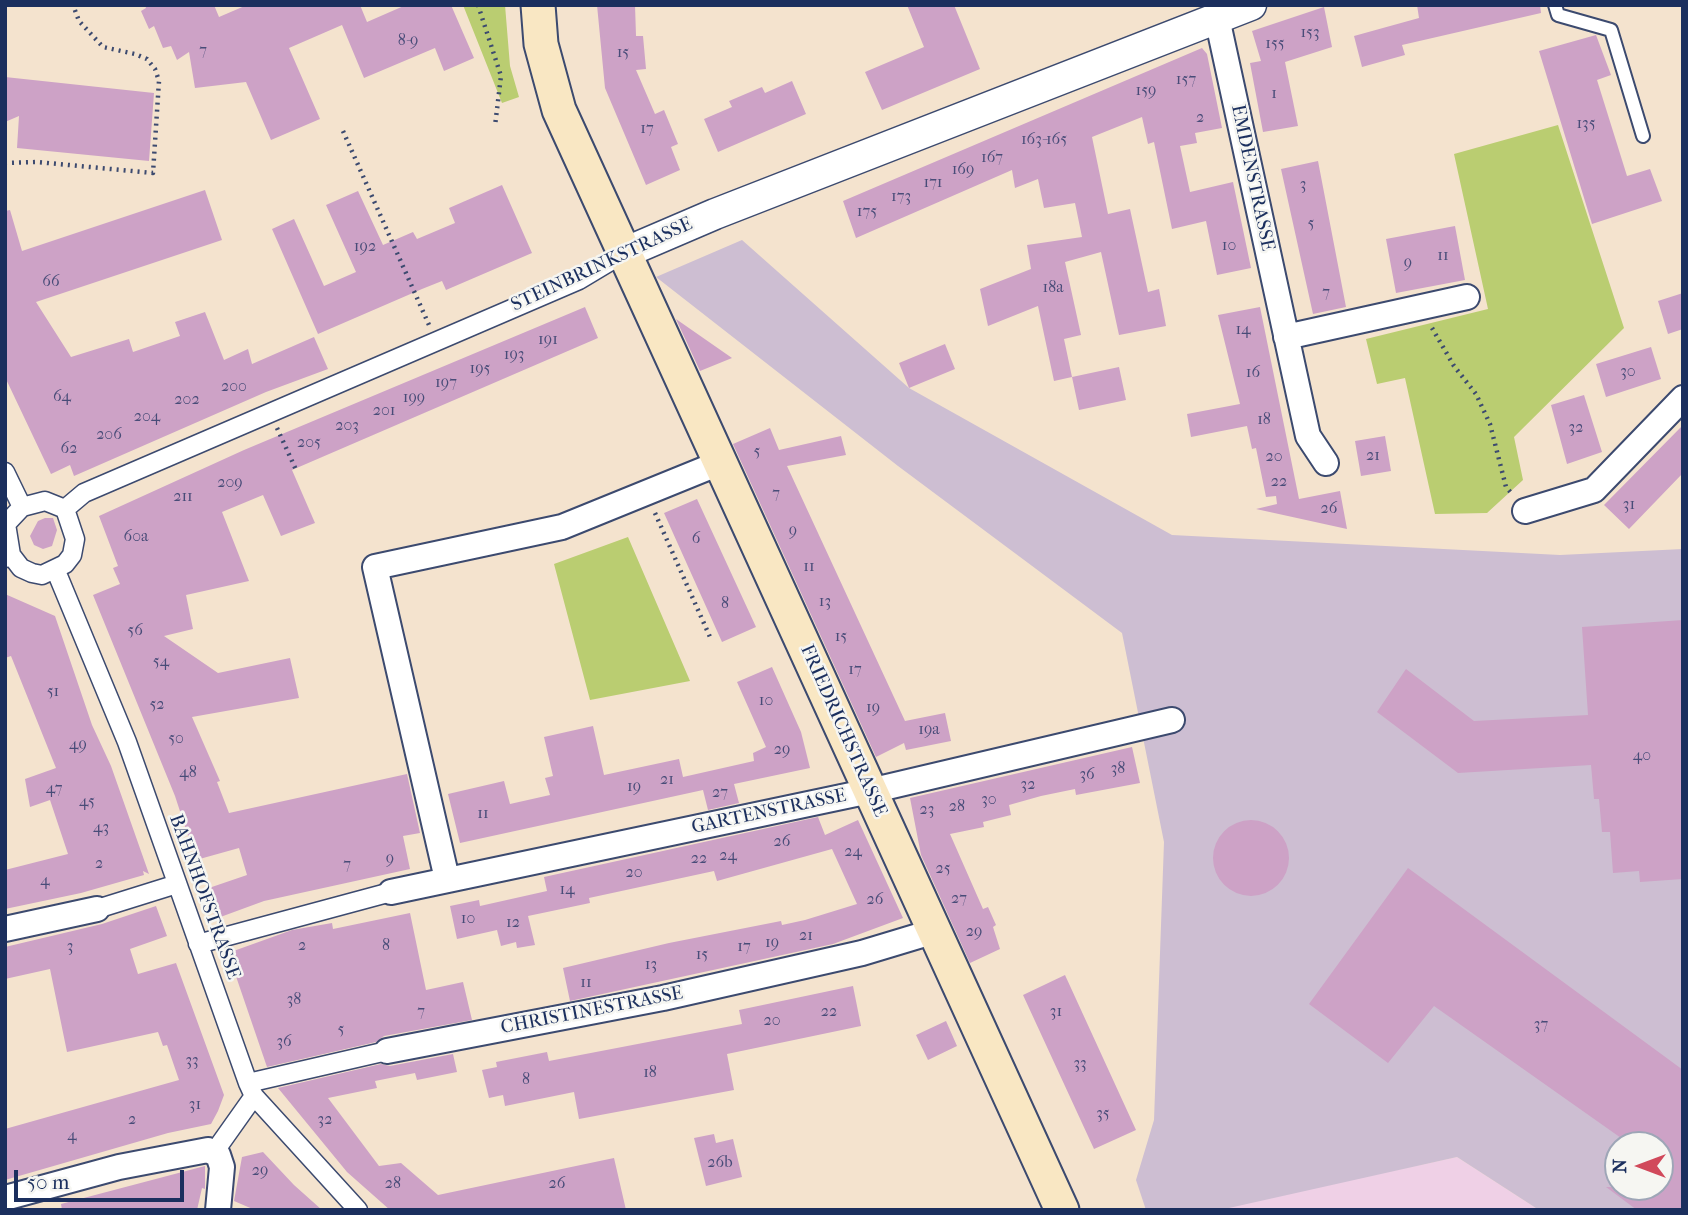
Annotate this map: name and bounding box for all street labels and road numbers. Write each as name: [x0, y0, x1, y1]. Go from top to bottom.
street label: EMDENSTRASSE: [1225, 103, 1279, 253]
street label: STEINBRINKSTRASSE: [508, 213, 696, 317]
street label: FRIEDRICHSTRASSE: [795, 641, 891, 821]
street label: GARTENSTRASSE: [690, 784, 848, 840]
street label: BAHNHOFSTRASSE: [164, 811, 244, 983]
street label: CHRISTINESTRASSE: [499, 982, 685, 1040]

